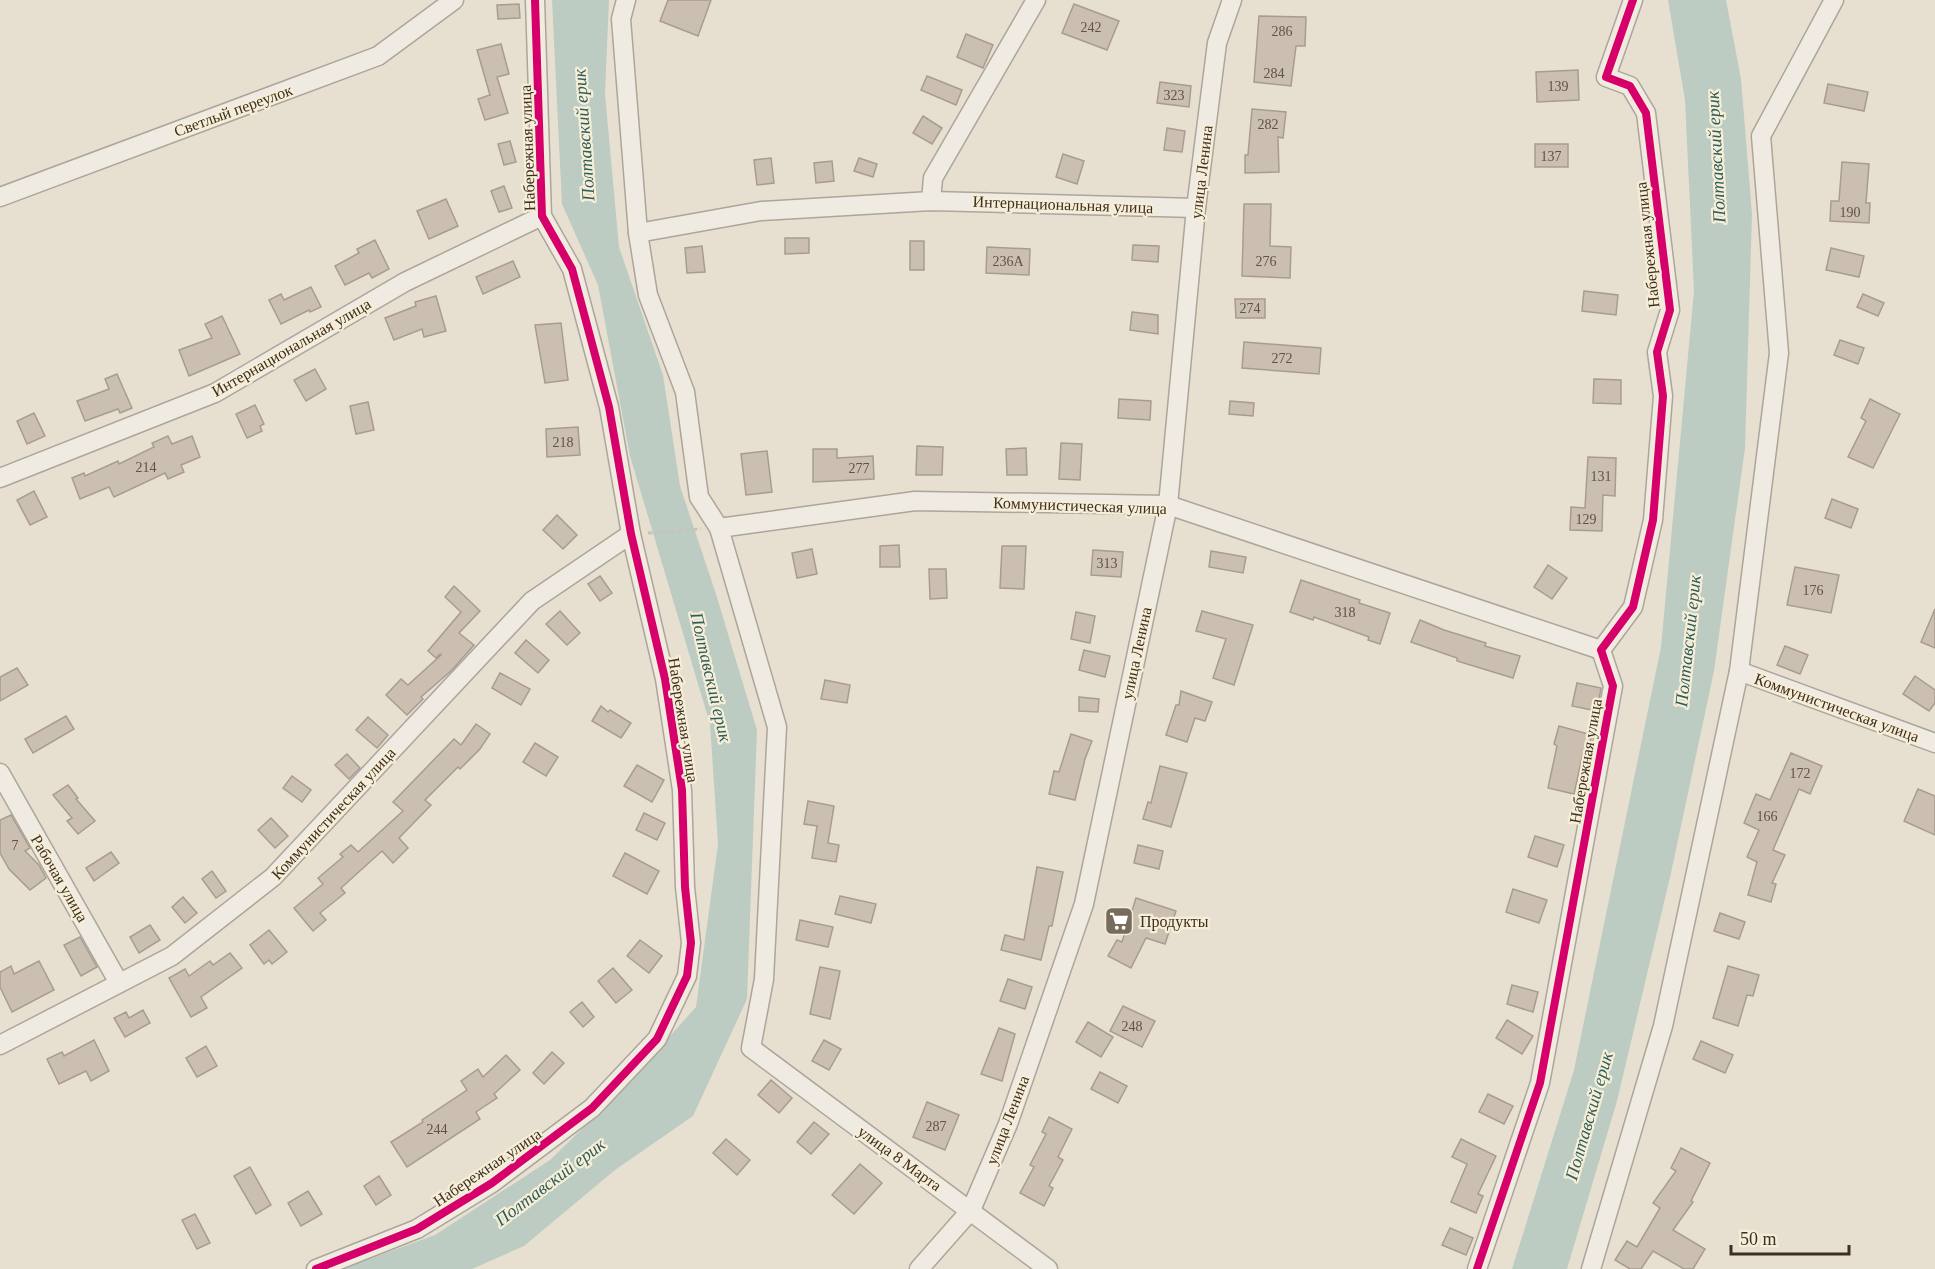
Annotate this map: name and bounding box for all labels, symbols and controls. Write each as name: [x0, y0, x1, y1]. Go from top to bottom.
house number: 242: [1081, 20, 1102, 35]
house number: 286: [1272, 24, 1293, 39]
house number: 284: [1264, 66, 1285, 81]
water label: Полтавский ерик: [569, 68, 599, 203]
house number: 139: [1548, 79, 1569, 94]
street label: Светлый переулок: [172, 81, 295, 141]
street label: Набережная улица: [517, 85, 539, 211]
house number: 323: [1164, 88, 1185, 103]
water label: Полтавский ерик: [1703, 90, 1730, 225]
house number: 282: [1258, 117, 1279, 132]
street label: улица Ленина: [1187, 124, 1217, 220]
house number: 137: [1541, 149, 1562, 164]
street label: Набережная улица: [1632, 181, 1664, 309]
street label: Интернациональная улица: [972, 193, 1154, 217]
house number: 190: [1840, 205, 1861, 220]
house number: 236А: [992, 254, 1024, 269]
house number: 276: [1256, 254, 1277, 269]
street label: Интернациональная улица: [209, 295, 374, 401]
house number: 274: [1240, 301, 1261, 316]
house number: 272: [1272, 351, 1293, 366]
house number: 218: [553, 435, 574, 450]
house number: 214: [136, 460, 157, 475]
house number: 277: [849, 461, 870, 476]
house number: 131: [1591, 469, 1612, 484]
street label: Коммунистическая улица: [993, 494, 1167, 518]
house number: 129: [1576, 512, 1597, 527]
house number: 313: [1097, 556, 1118, 571]
water label: Полтавский ерик: [1671, 573, 1705, 709]
house number: 176: [1803, 583, 1824, 598]
street label: улица Ленина: [1118, 605, 1156, 701]
house number: 318: [1335, 605, 1356, 620]
water label: Полтавский ерик: [686, 609, 736, 744]
street label: Набережная улица: [664, 656, 702, 784]
street label: Коммунистическая улица: [1752, 670, 1921, 746]
street label: Набережная улица: [1566, 697, 1606, 825]
street label: Коммунистическая улица: [268, 744, 400, 883]
house number: 172: [1790, 766, 1811, 781]
house number: 166: [1757, 809, 1778, 824]
street label: Рабочая улица: [27, 832, 91, 925]
house number: 7: [12, 838, 19, 853]
supermarket icon: Продукты: [1103, 905, 1135, 937]
place label: Продукты: [1140, 913, 1209, 931]
house number: 248: [1122, 1019, 1143, 1034]
water label: Полтавский ерик: [1561, 1049, 1617, 1183]
street label: улица Ленина: [983, 1073, 1033, 1168]
house number: 287: [926, 1119, 947, 1134]
house number: 244: [427, 1122, 448, 1137]
street label: улица 8 Марта: [854, 1122, 945, 1195]
street label: Набережная улица: [430, 1125, 545, 1211]
water label: Полтавский ерик: [490, 1134, 609, 1230]
scale bar: [1731, 1218, 1850, 1256]
text: 50 m: [1740, 1229, 1777, 1249]

